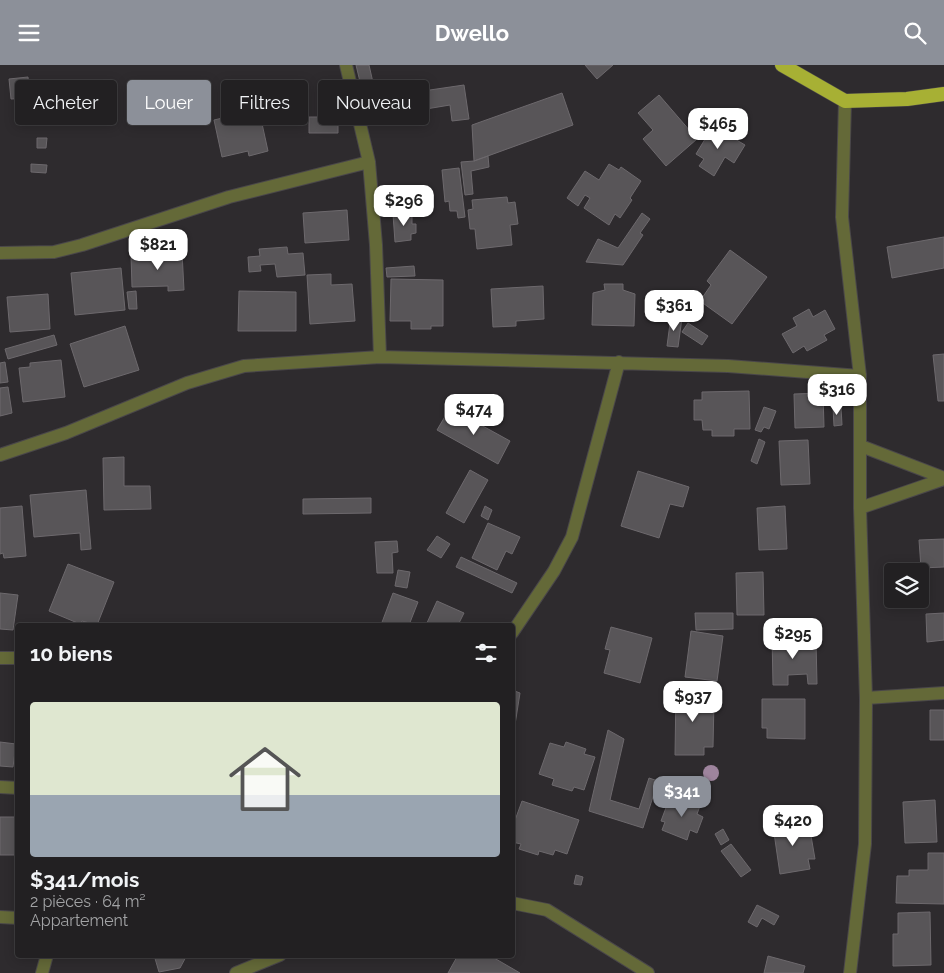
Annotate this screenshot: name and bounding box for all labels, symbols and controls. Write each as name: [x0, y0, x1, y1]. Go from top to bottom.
icon: menu: [15, 19, 43, 47]
icon: search: [901, 19, 929, 47]
text: Dwello: [435, 20, 509, 46]
chip: Acheter: [15, 80, 117, 125]
chip: Louer: [127, 80, 211, 125]
chip: Filtres: [221, 80, 308, 125]
chip: Nouveau: [318, 80, 429, 125]
pin: $465: [688, 107, 748, 150]
text: $465: [699, 114, 737, 133]
pin: $296: [374, 185, 434, 227]
text: $296: [385, 191, 423, 210]
pin: $821: [128, 229, 188, 271]
text: $821: [140, 235, 176, 254]
pin: $361: [644, 289, 704, 332]
text: $361: [656, 296, 692, 315]
pin: $316: [807, 373, 867, 416]
text: $316: [819, 380, 855, 399]
pin: $474: [444, 393, 504, 436]
text: $474: [456, 400, 492, 419]
map controls: [884, 563, 929, 608]
button: layers: [884, 563, 929, 608]
pin: $295: [763, 617, 823, 660]
text: $295: [774, 624, 812, 643]
icon: filters: [472, 639, 500, 667]
text: 10 biens: [30, 641, 113, 666]
pin: $937: [663, 681, 723, 723]
text: $937: [674, 687, 712, 706]
icon: home: [220, 734, 310, 824]
pin: $341: [652, 775, 712, 818]
text: $341: [664, 782, 700, 801]
pin: $420: [763, 805, 823, 847]
text: $420: [774, 811, 812, 830]
text: $341/mois: [30, 867, 139, 892]
text: 2 pièces · 64 m²: [30, 892, 146, 911]
text: Appartement: [30, 911, 128, 930]

